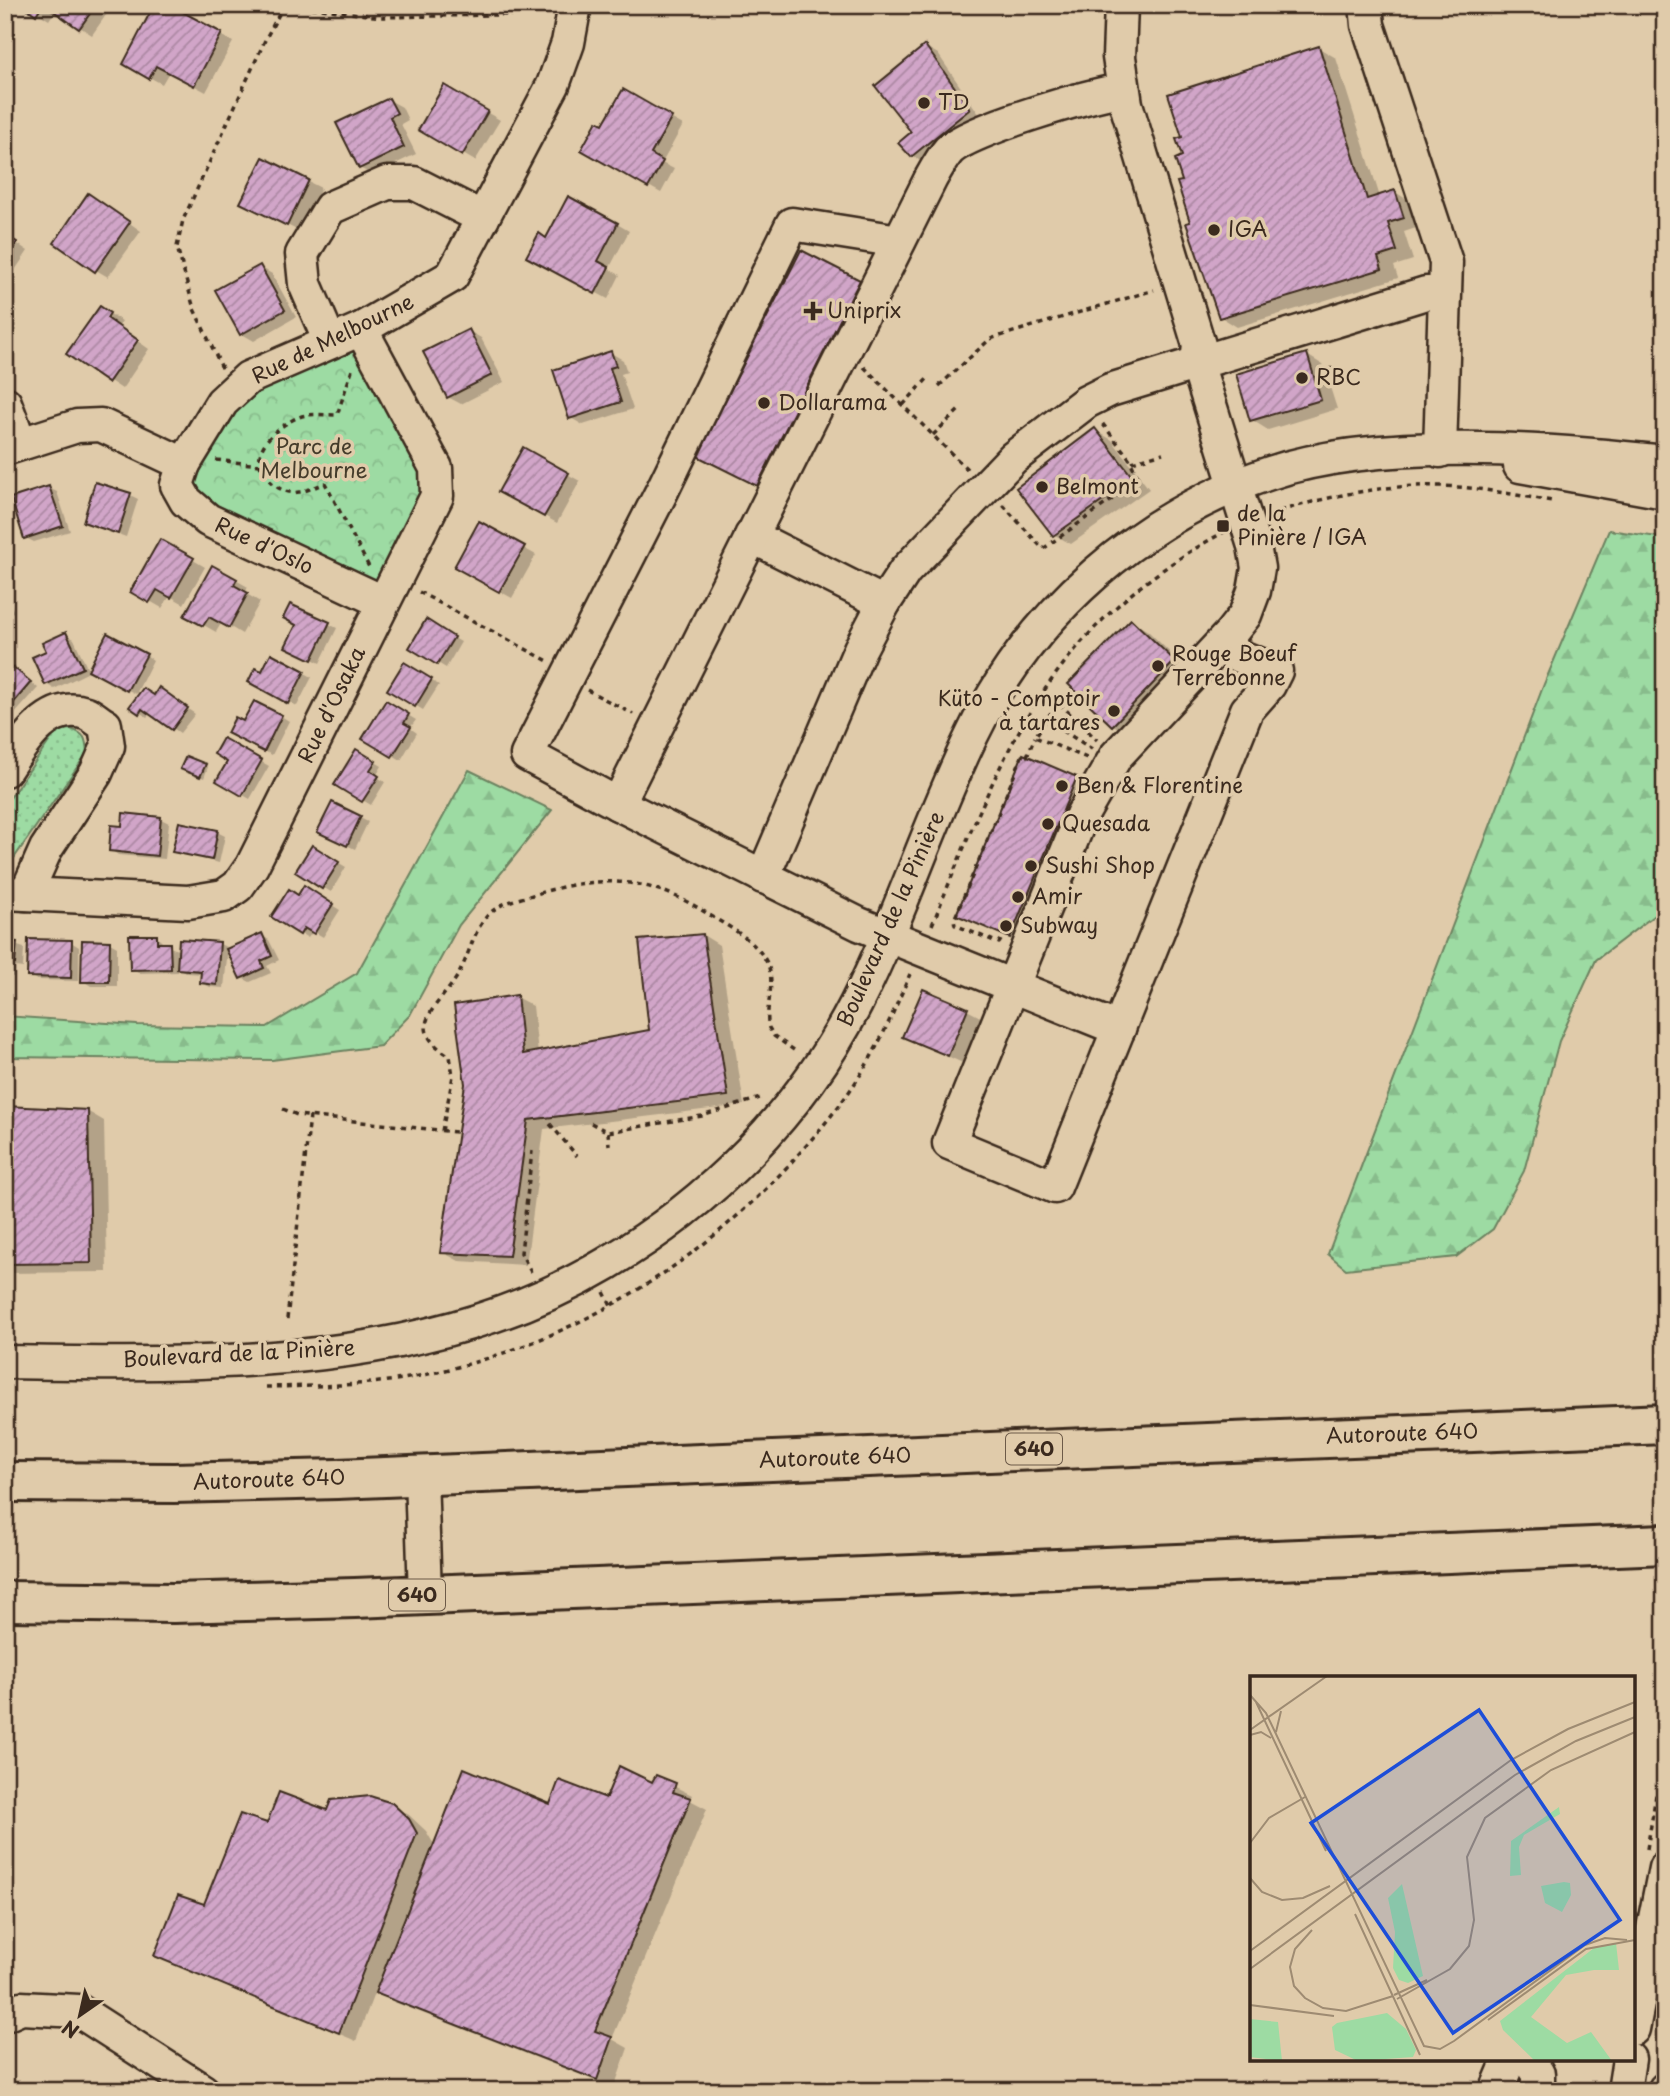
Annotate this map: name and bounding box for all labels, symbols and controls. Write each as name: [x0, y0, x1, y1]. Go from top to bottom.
place label: TD: [938, 85, 970, 117]
marker: TD: [916, 95, 932, 111]
place label: IGA: [1228, 212, 1267, 244]
marker: IGA: [1206, 222, 1222, 238]
street label: Rue de Melbourne: [245, 284, 419, 390]
place label: Uniprix: [827, 293, 901, 325]
marker: Uniprix: [805, 303, 821, 319]
place label: RBC: [1316, 360, 1361, 392]
marker: RBC: [1294, 370, 1310, 386]
place label: Dollarama: [778, 385, 887, 417]
marker: Dollarama: [756, 395, 772, 411]
park label: Parc de Melbourne: [261, 429, 367, 485]
place label: Belmont: [1056, 469, 1139, 501]
marker: Belmont: [1034, 479, 1050, 495]
place label: de la Pinière / IGA: [1237, 496, 1367, 552]
street label: Rue d'Oslo: [210, 507, 319, 581]
marker: de la Pinière / IGA: [1215, 518, 1231, 534]
place label: Rouge Boeuf Terrebonne: [1172, 636, 1297, 692]
street label: Rue d'Osaka: [288, 640, 373, 768]
marker: Rouge Boeuf Terrebonne: [1150, 658, 1166, 674]
place label: Küto - Comptoir à tartares: [938, 681, 1101, 737]
marker: Küto - Comptoir à tartares: [1106, 703, 1122, 719]
place label: Ben & Florentine: [1076, 768, 1243, 800]
marker: Ben & Florentine: [1054, 778, 1070, 794]
street label: Boulevard de la Pinière: [827, 805, 951, 1031]
place label: Quesada: [1062, 806, 1151, 838]
marker: Quesada: [1040, 816, 1056, 832]
place label: Sushi Shop: [1045, 848, 1155, 880]
marker: Sushi Shop: [1023, 858, 1039, 874]
place label: Amir: [1032, 879, 1083, 911]
marker: Amir: [1010, 889, 1026, 905]
place label: Subway: [1020, 908, 1098, 940]
marker: Subway: [998, 918, 1014, 934]
street label: Boulevard de la Pinière: [122, 1330, 356, 1374]
street label: Autoroute 640: [1325, 1413, 1479, 1451]
road number: 640: [1006, 1434, 1062, 1464]
street label: Autoroute 640: [758, 1437, 912, 1475]
street label: Autoroute 640: [192, 1459, 346, 1497]
road number: 640: [389, 1580, 445, 1610]
inset map: [1250, 1676, 1635, 2061]
north arrow: [46, 1980, 116, 2050]
text: N: [56, 2014, 84, 2046]

